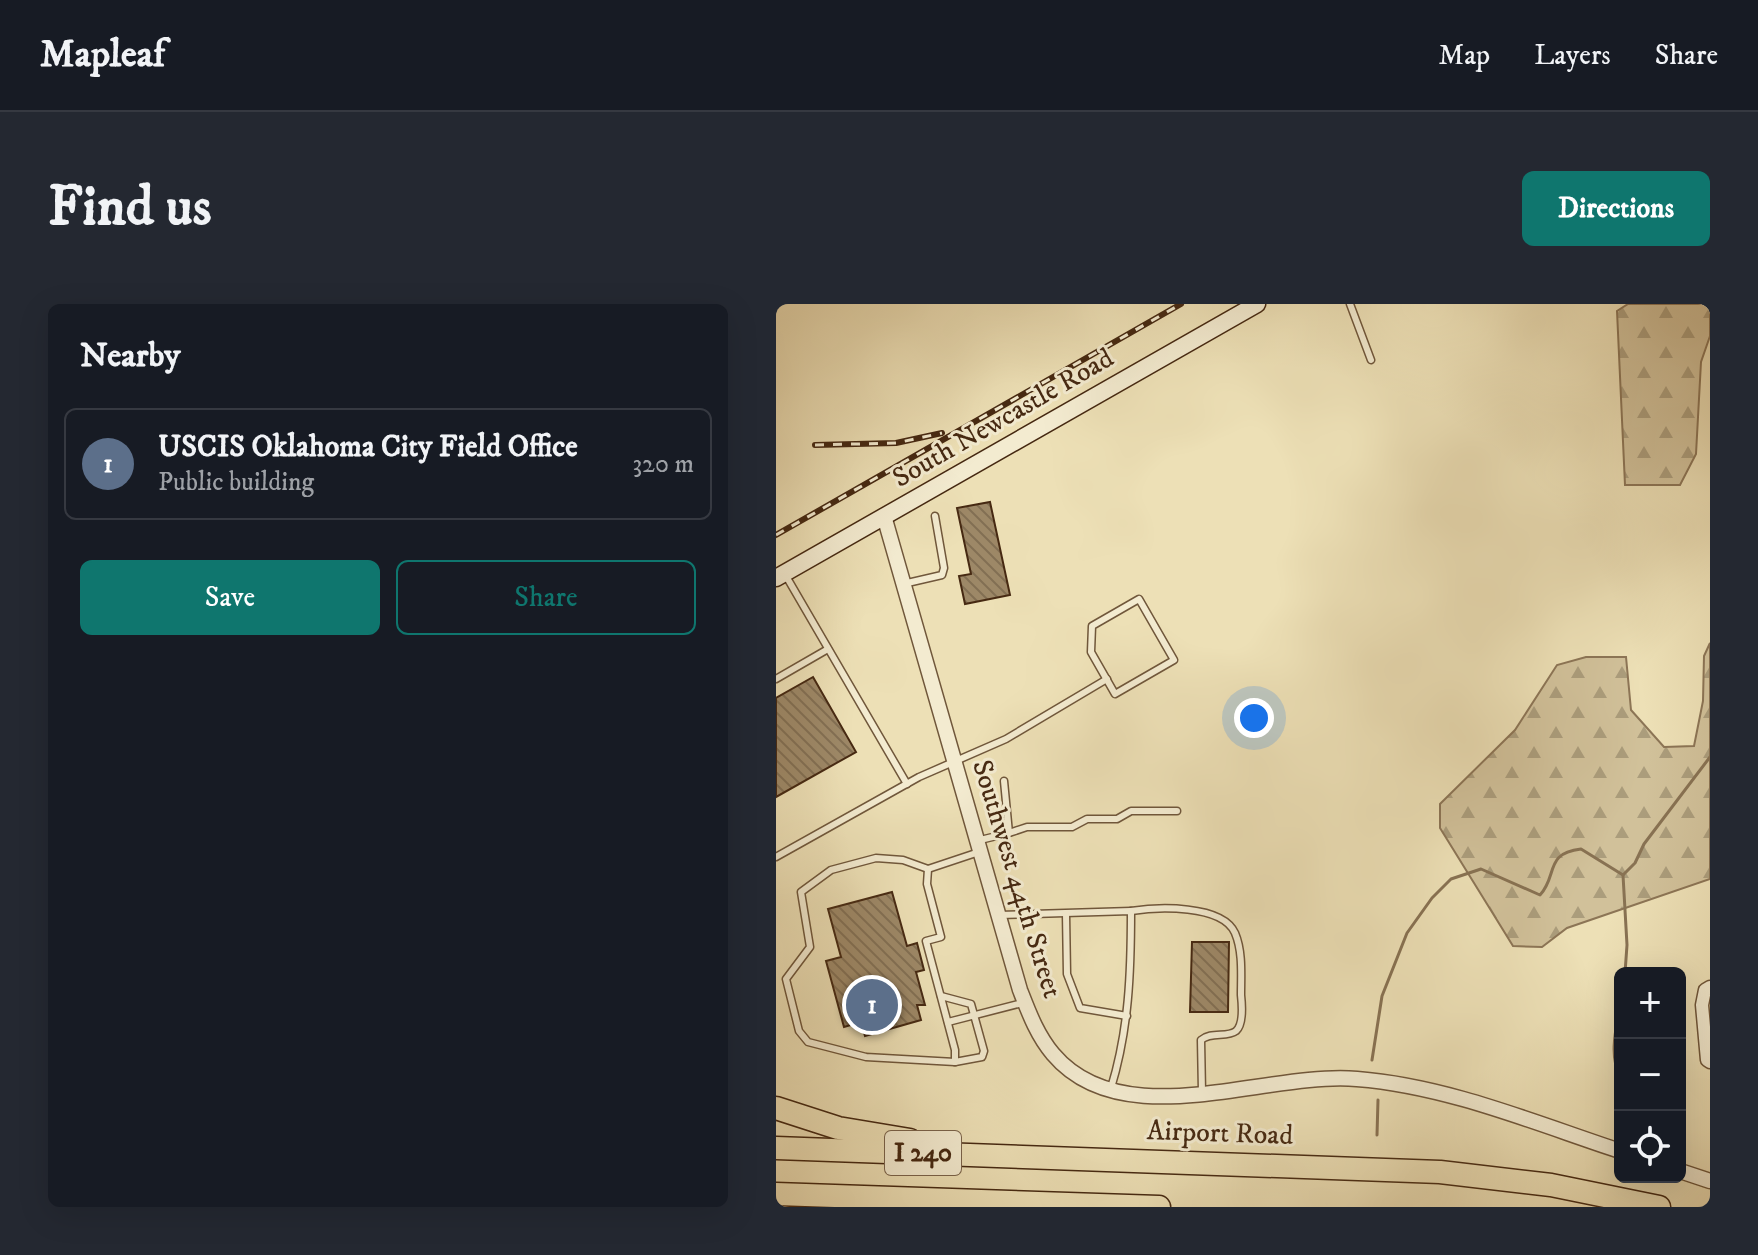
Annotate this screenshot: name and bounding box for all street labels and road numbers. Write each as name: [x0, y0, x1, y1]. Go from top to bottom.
street label: South Newcastle Road: [886, 340, 1120, 496]
street label: Southwest 44th Street: [964, 756, 1070, 1002]
street label: Airport Road: [1146, 1113, 1294, 1153]
road number: I 240: [885, 1131, 961, 1175]

